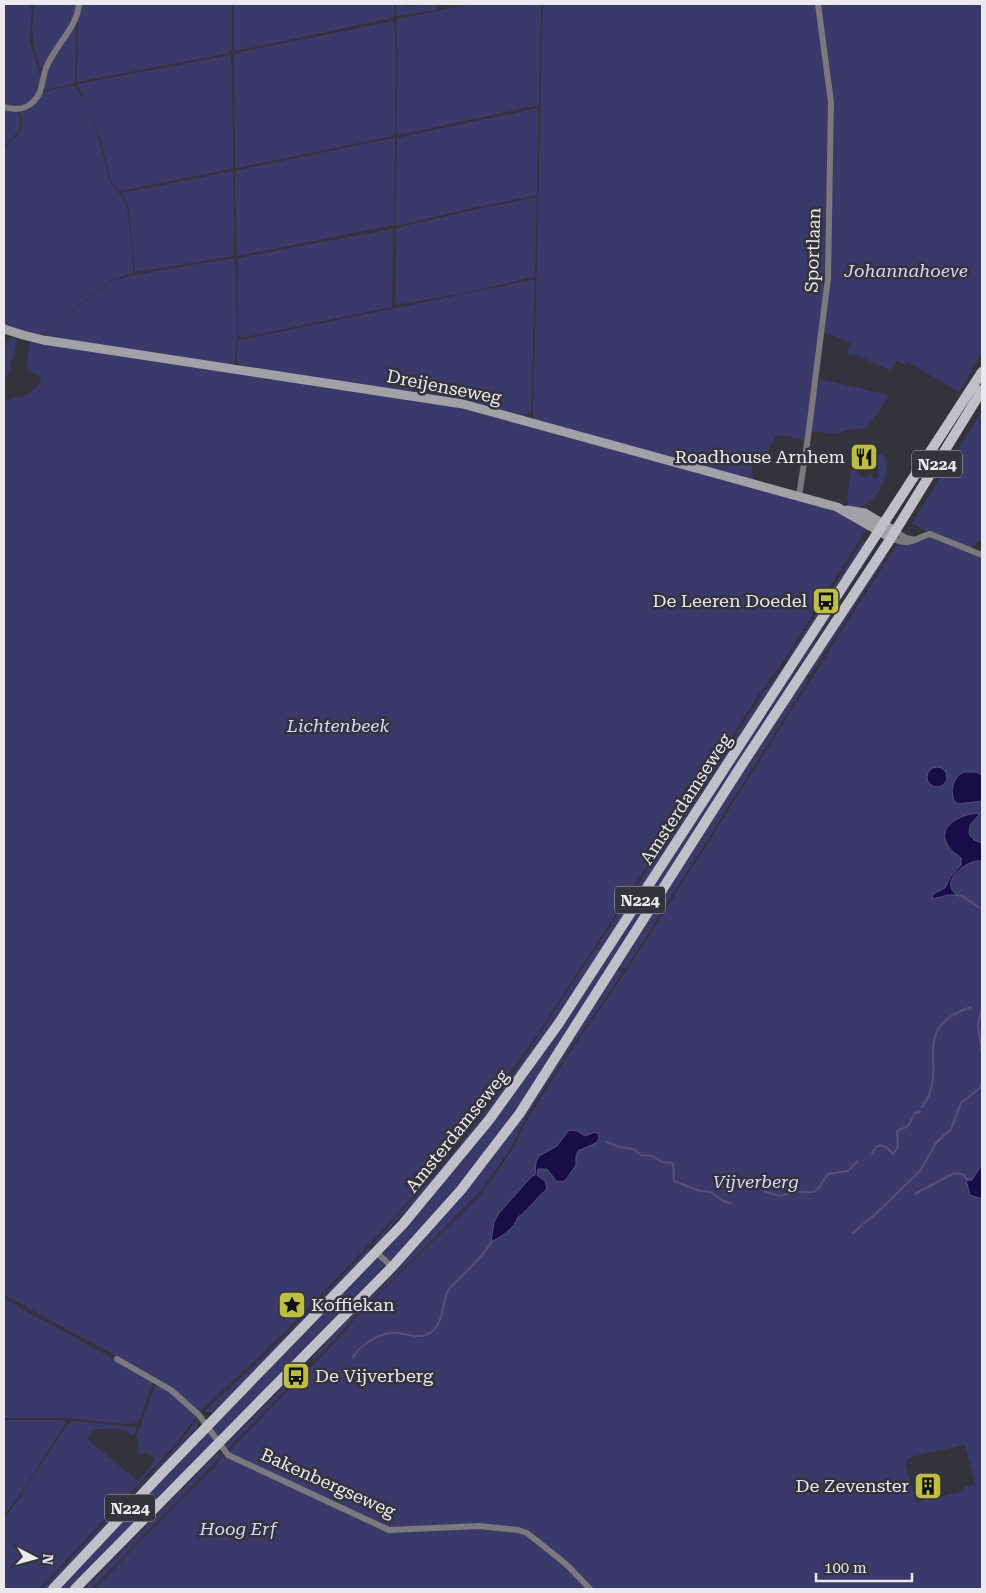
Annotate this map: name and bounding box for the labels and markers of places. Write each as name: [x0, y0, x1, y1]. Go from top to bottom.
restaurant icon: Roadhouse Arnhem: [849, 442, 879, 472]
place label: Roadhouse Arnhem: [675, 446, 845, 467]
bus stop icon: De Leeren Doedel: [811, 586, 841, 616]
place label: De Leeren Doedel: [652, 590, 807, 611]
place icon: Koffiekan: [277, 1290, 307, 1320]
place label: Koffiekan: [311, 1294, 395, 1315]
bus stop icon: De Vijverberg: [281, 1361, 311, 1391]
place label: De Vijverberg: [315, 1365, 434, 1386]
building icon: De Zevenster: [913, 1471, 943, 1501]
place label: De Zevenster: [796, 1475, 909, 1496]

